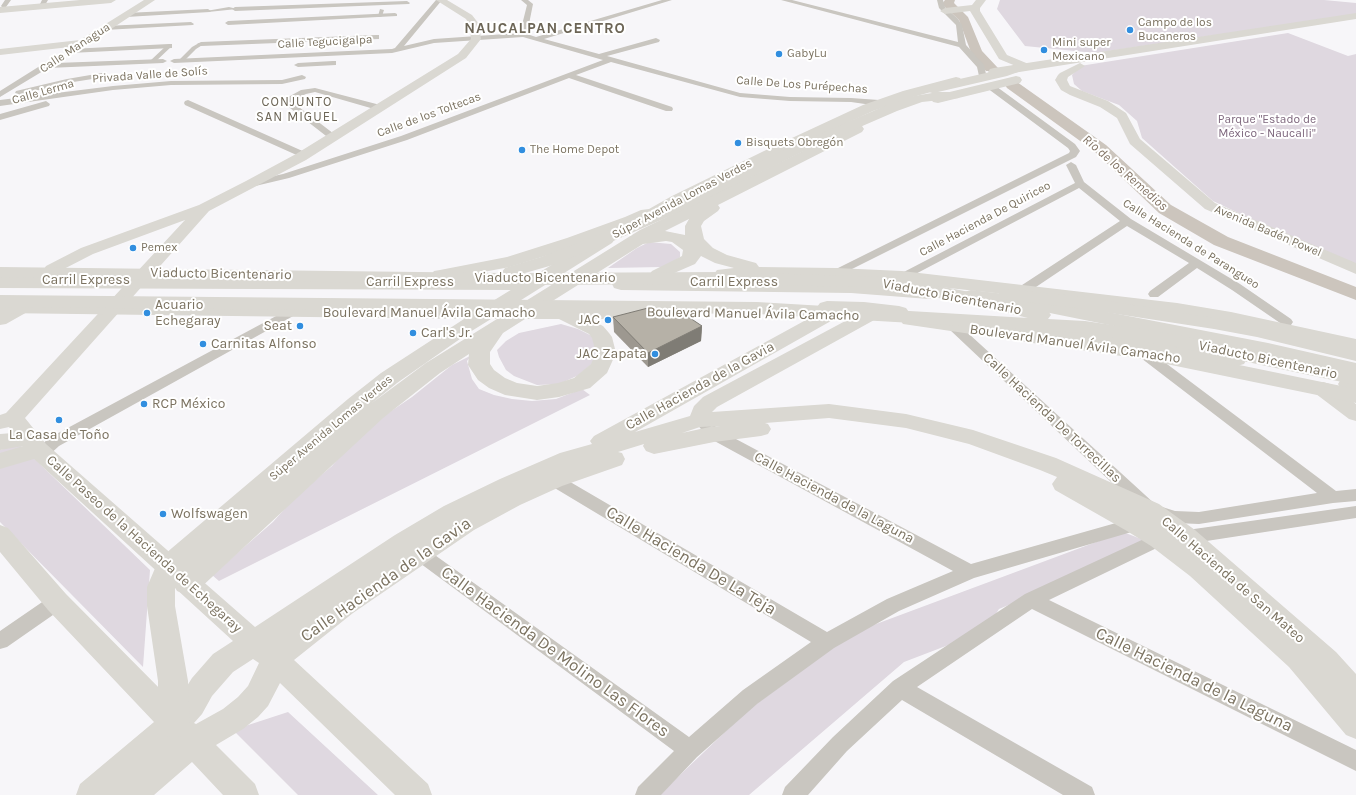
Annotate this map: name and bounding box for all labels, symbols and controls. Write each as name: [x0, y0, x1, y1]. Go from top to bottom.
place label: Campo de los Bucaneros: [1138, 16, 1212, 44]
street label: Calle Managua: [37, 20, 113, 76]
district label: NAUCALPAN CENTRO: [464, 20, 626, 38]
marker: Campo de los Bucaneros: [1125, 25, 1135, 35]
street label: Calle Tegucigalpa: [277, 32, 373, 52]
place label: Mini super Mexicano: [1052, 36, 1110, 64]
marker: Mini super Mexicano: [1039, 45, 1049, 55]
place label: GabyLu: [787, 47, 827, 61]
marker: GabyLu: [774, 49, 784, 59]
street label: Privada Valle de Solís: [92, 64, 208, 86]
street label: Calle De Los Purépechas: [736, 73, 868, 97]
street label: Calle Lerma: [10, 76, 76, 108]
street label: Calle de los Toltecas: [375, 89, 483, 141]
district label: CONJUNTO SAN MIGUEL: [256, 94, 338, 125]
park label: Parque "Estado de México - Naucalli": [1218, 113, 1316, 141]
water label: Río de los Remedios: [1079, 132, 1171, 214]
place label: Bisquets Obregón: [746, 136, 843, 150]
marker: Bisquets Obregón: [733, 138, 743, 148]
place label: The Home Depot: [530, 143, 619, 157]
marker: The Home Depot: [517, 145, 527, 155]
street label: Súper Avenida Lomas Verdes: [609, 156, 755, 242]
street label: Calle Hacienda De Quiriceo: [917, 178, 1053, 260]
street label: Calle Hacienda de Parangueo: [1120, 196, 1262, 292]
street label: Avenida Badén Powel: [1212, 202, 1324, 260]
place label: Pemex: [141, 241, 177, 255]
marker: Pemex: [128, 243, 138, 253]
street label: Viaducto Bicentenario: [150, 264, 292, 284]
street label: Viaducto Bicentenario: [474, 270, 616, 286]
street label: Carril Express: [42, 272, 130, 288]
street label: Carril Express: [366, 274, 454, 290]
street label: Carril Express: [690, 274, 778, 290]
street label: Viaducto Bicentenario: [881, 275, 1023, 319]
place label: Acuario Echegaray: [155, 297, 221, 330]
street label: Boulevard Manuel Ávila Camacho: [647, 304, 859, 324]
street label: Boulevard Manuel Ávila Camacho: [323, 305, 535, 321]
marker: Acuario Echegaray: [142, 308, 152, 318]
place label: JAC: [578, 312, 600, 328]
marker: JAC: [603, 315, 613, 325]
place label: Seat: [263, 318, 292, 334]
marker: Seat: [295, 321, 305, 331]
street label: Boulevard Manuel Ávila Camacho: [969, 321, 1181, 367]
place label: Carl's Jr.: [421, 325, 472, 341]
marker: Carl's Jr.: [408, 328, 418, 338]
place label: Carnitas Alfonso: [211, 336, 316, 352]
street label: Viaducto Bicentenario: [1197, 337, 1339, 383]
street label: Calle Hacienda de la Gavia: [623, 338, 777, 434]
marker: Carnitas Alfonso: [198, 339, 208, 349]
place label: JAC Zapata: [577, 346, 647, 362]
marker: JAC Zapata: [650, 349, 660, 359]
street label: Calle Hacienda De Torrecillas: [979, 349, 1125, 487]
street label: Súper Avenida Lomas Verdes: [266, 372, 396, 484]
place label: RCP México: [152, 396, 225, 412]
marker: RCP México: [139, 399, 149, 409]
marker: La Casa de Toño: [54, 415, 64, 425]
place label: La Casa de Toño: [9, 427, 109, 443]
street label: Calle Hacienda de la Laguna: [751, 449, 917, 547]
street label: Calle Paseo de la Hacienda de Echegaray: [43, 452, 245, 636]
street label: Calle Hacienda De La Teja: [602, 502, 780, 620]
place label: Wolfswagen: [171, 506, 248, 522]
marker: Wolfswagen: [158, 509, 168, 519]
street label: Calle Hacienda de la Gavia: [297, 513, 475, 647]
street label: Calle Hacienda de San Mateo: [1158, 513, 1308, 647]
street label: Calle Hacienda De Molino Las Flores: [437, 562, 673, 742]
street label: Calle Hacienda de la Laguna: [1092, 623, 1296, 737]

